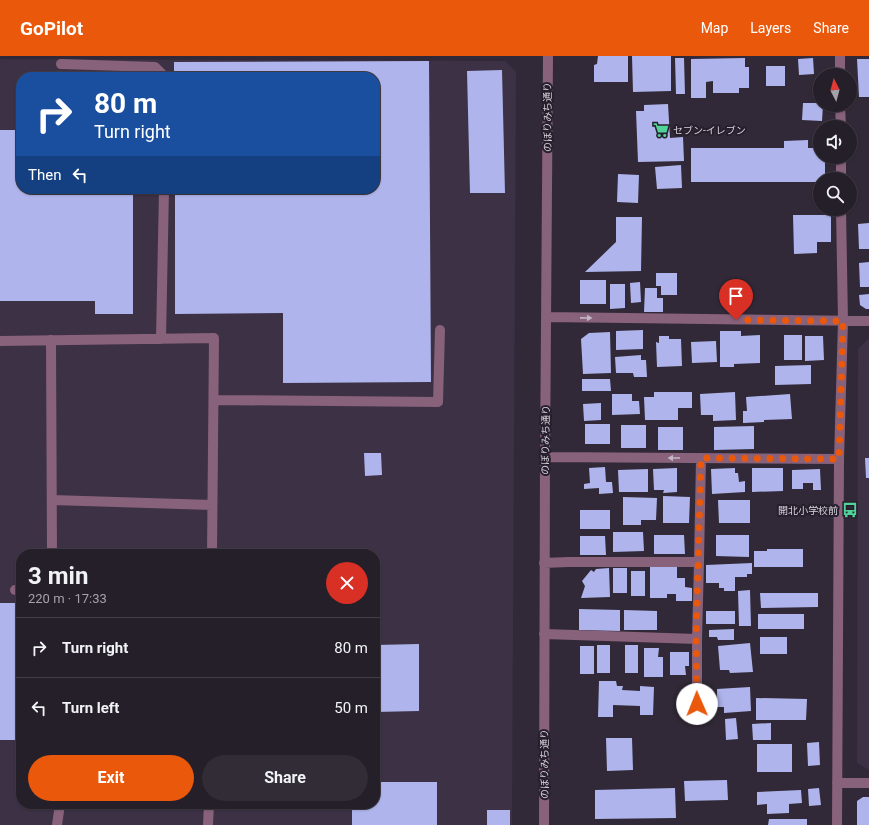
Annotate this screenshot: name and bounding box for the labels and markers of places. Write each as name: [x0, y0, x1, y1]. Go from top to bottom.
supermarket icon: セブン-イレブン: [652, 121, 670, 139]
place label: セブン-イレブン: [673, 125, 746, 136]
pin: [719, 279, 753, 320]
bus stop icon: 開北小学校前: [841, 501, 859, 519]
place label: 開北小学校前: [778, 505, 838, 516]

